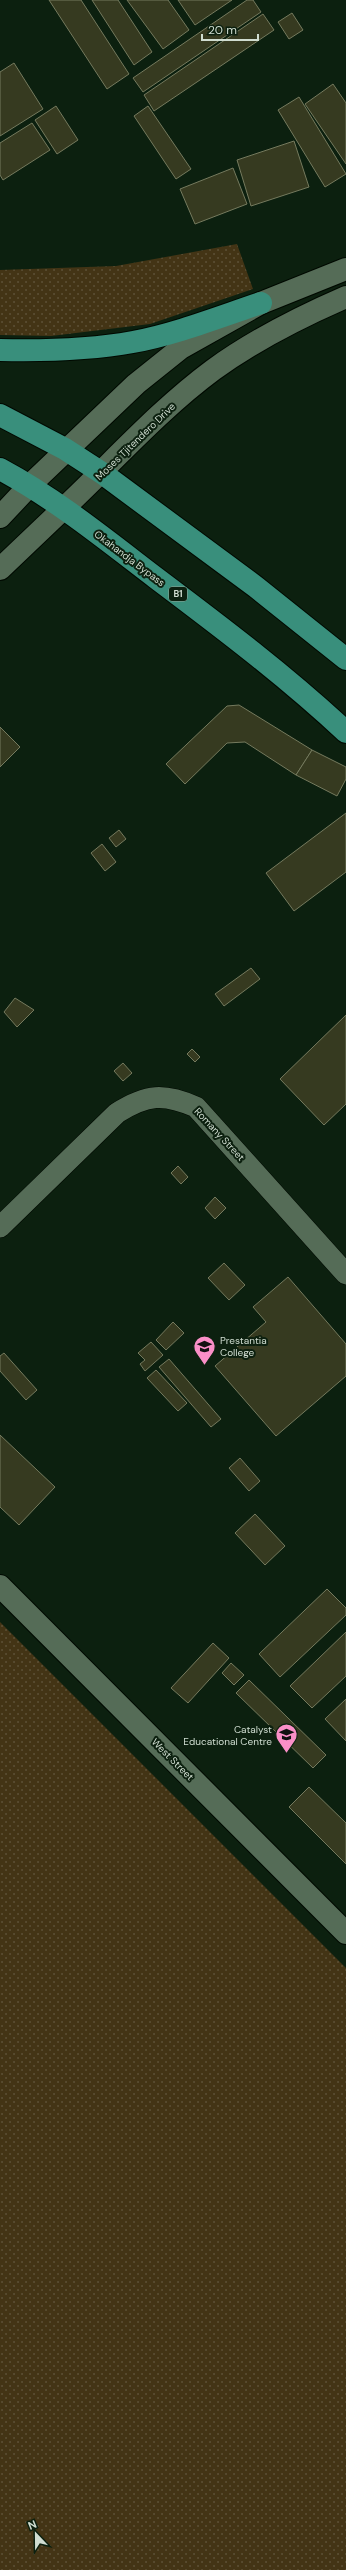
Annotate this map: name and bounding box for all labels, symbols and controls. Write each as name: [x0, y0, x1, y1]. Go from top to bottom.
scale bar: [202, 16, 258, 42]
text: 20 m: [208, 22, 237, 38]
street label: Moses Tjitendero Drive: [93, 400, 178, 483]
street label: Okahandja Bypass: [92, 528, 168, 589]
road number: B1: [169, 587, 187, 601]
street label: Romany Street: [192, 1105, 248, 1164]
school or university icon: Prestantia College: [191, 1333, 217, 1366]
place label: Prestantia College: [220, 1334, 267, 1359]
school or university icon: Catalyst Educational Centre: [274, 1722, 300, 1755]
place label: Catalyst Educational Centre: [183, 1723, 272, 1748]
street label: West Street: [149, 1735, 197, 1783]
north arrow: [16, 2514, 56, 2554]
text: N: [26, 2517, 39, 2533]

